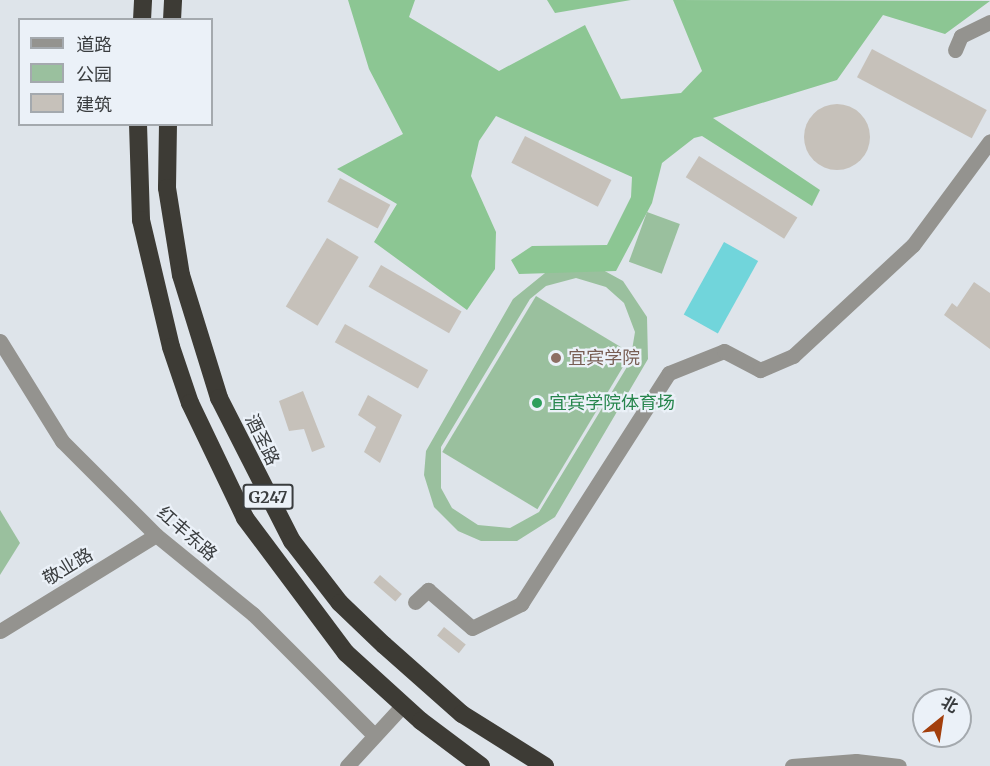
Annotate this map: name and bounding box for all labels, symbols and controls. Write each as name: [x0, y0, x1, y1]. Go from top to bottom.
legend: [18, 18, 213, 126]
text: 道路: [76, 33, 112, 56]
text: 公园: [76, 63, 112, 86]
text: 建筑: [76, 93, 112, 116]
place label: 宜宾学院: [568, 347, 640, 369]
marker: 宜宾学院: [549, 351, 563, 365]
place label: 宜宾学院体育场: [549, 392, 675, 414]
marker: 宜宾学院体育场: [530, 396, 544, 410]
street label: 酒圣路: [240, 411, 284, 469]
road number: G247: [242, 484, 294, 510]
street label: 红丰东路: [153, 502, 221, 566]
street label: 敬业路: [39, 544, 97, 590]
north arrow: [912, 688, 972, 748]
text: 北: [938, 691, 962, 717]

